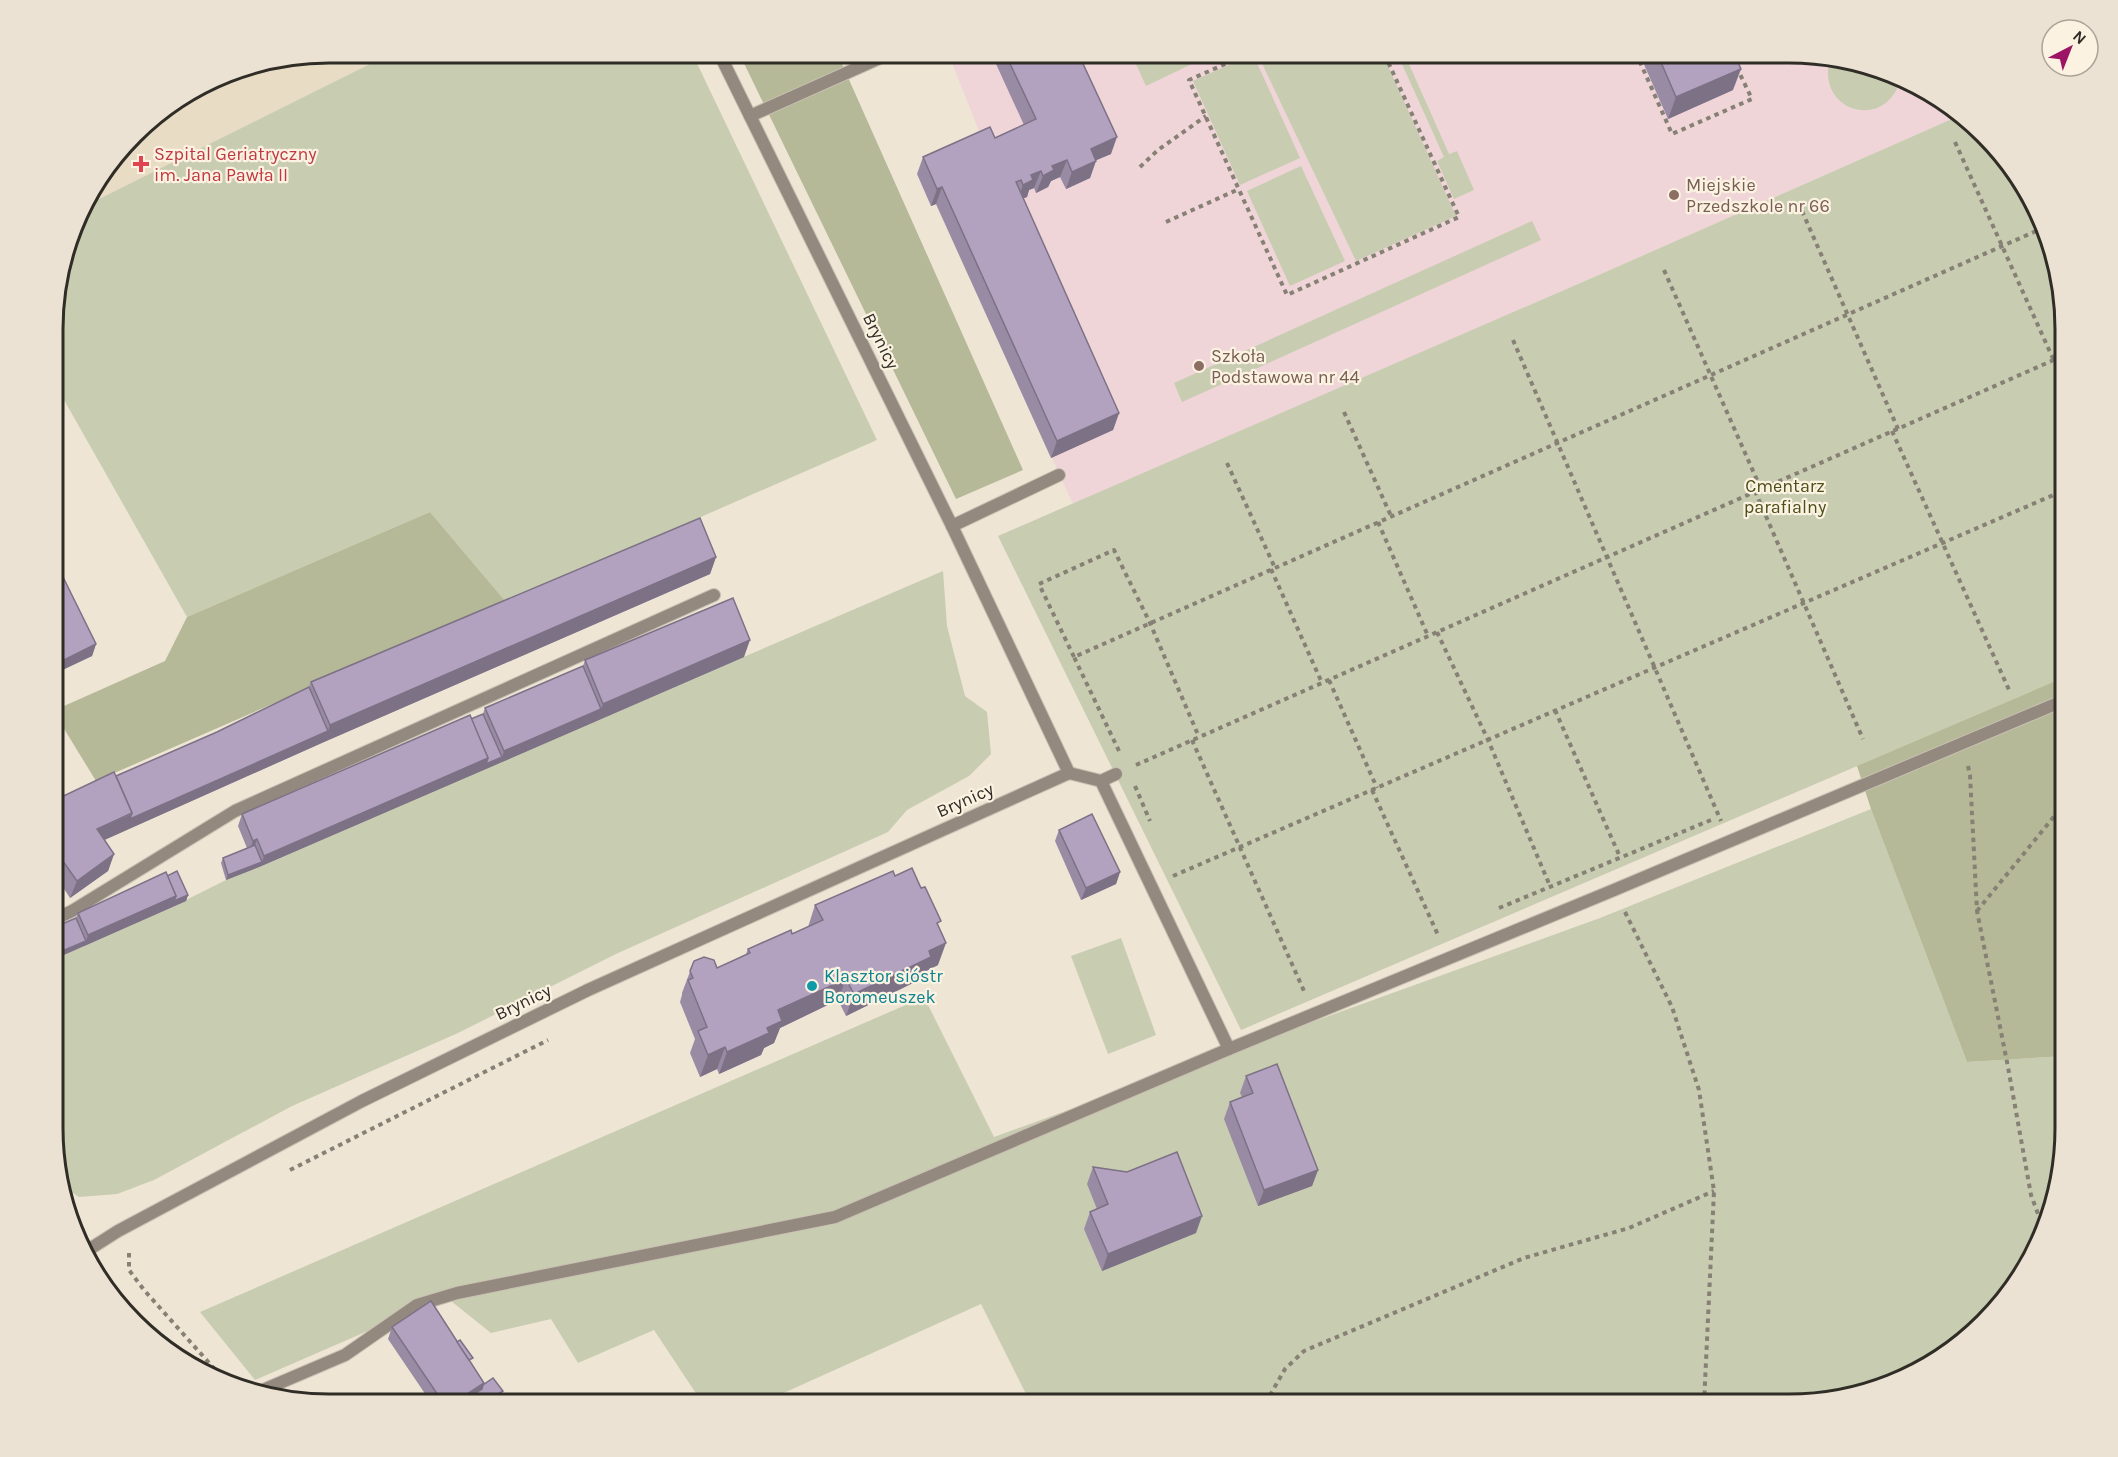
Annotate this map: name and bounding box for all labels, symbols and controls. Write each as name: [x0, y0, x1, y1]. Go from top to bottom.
north arrow: [2040, 18, 2100, 78]
text: N: [2069, 26, 2090, 48]
place label: Szpital Geriatryczny im. Jana Pawła II: [154, 143, 317, 186]
marker: Szpital Geriatryczny im. Jana Pawła II: [132, 155, 150, 173]
place label: Miejskie Przedszkole nr 66: [1686, 174, 1830, 217]
marker: Miejskie Przedszkole nr 66: [1667, 188, 1681, 202]
street label: Brynicy: [858, 309, 904, 373]
place label: Szkoła Podstawowa nr 44: [1211, 345, 1359, 388]
marker: Szkoła Podstawowa nr 44: [1192, 359, 1206, 373]
park label: Cmentarz parafialny: [1744, 475, 1827, 518]
street label: Brynicy: [933, 778, 997, 822]
place label: Klasztor sióstr Boromeuszek: [824, 965, 943, 1008]
street label: Brynicy: [491, 979, 555, 1025]
marker: Klasztor sióstr Boromeuszek: [805, 979, 819, 993]

